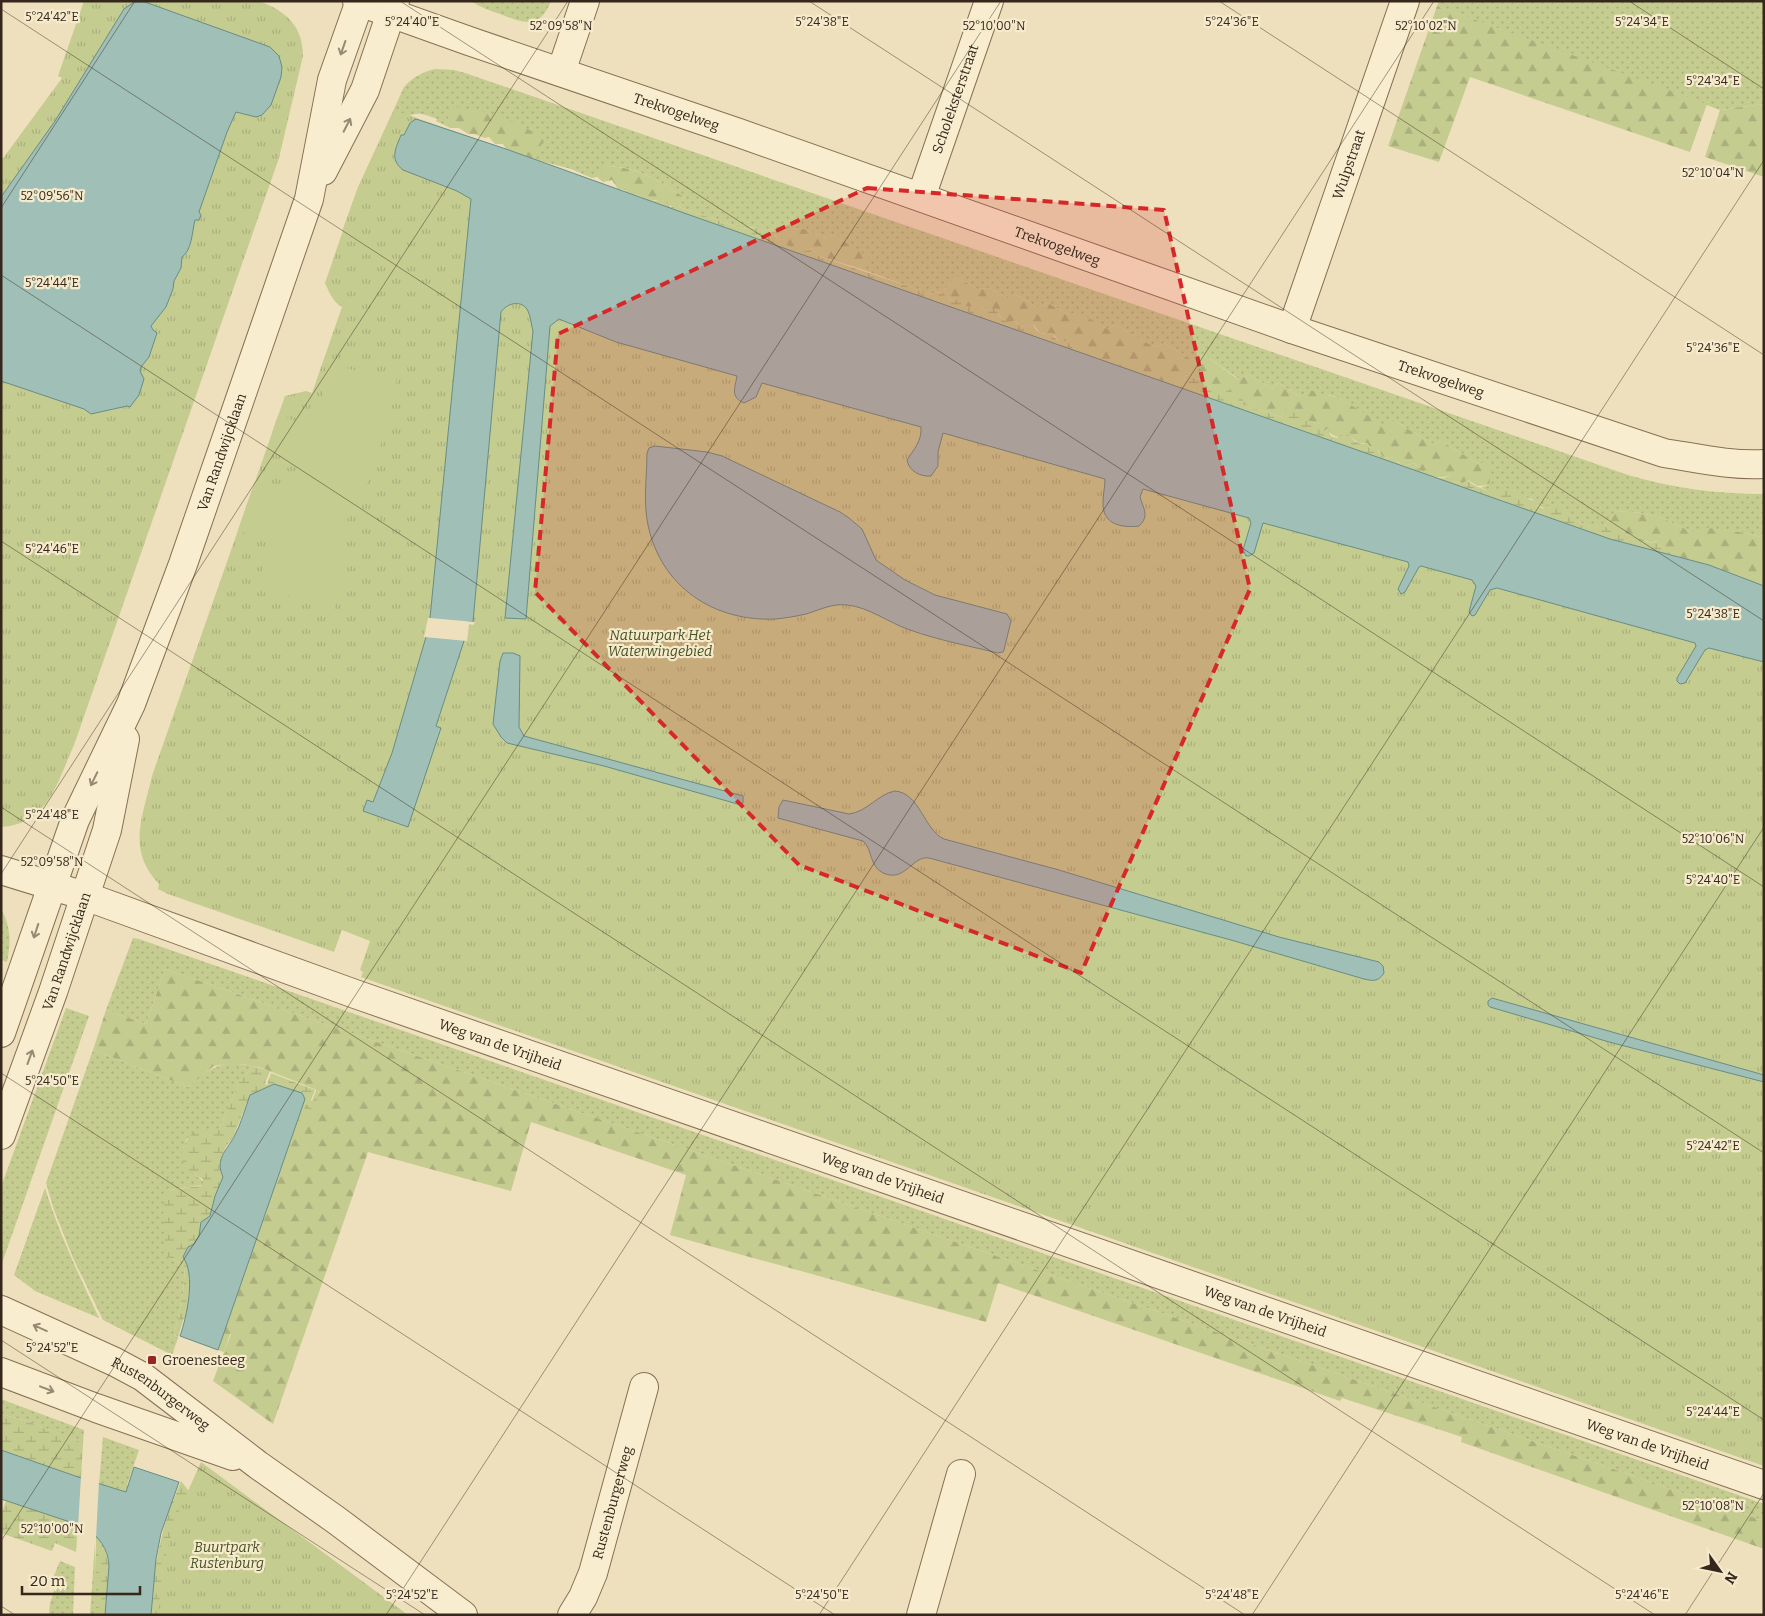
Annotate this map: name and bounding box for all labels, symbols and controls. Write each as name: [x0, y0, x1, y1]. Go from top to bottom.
text: 5°24'42"E: [25, 10, 79, 24]
text: 5°24'40"E: [385, 15, 439, 29]
text: 5°24'38"E: [795, 15, 849, 29]
text: 5°24'36"E: [1205, 15, 1259, 29]
text: 5°24'34"E: [1615, 15, 1669, 29]
text: 52°09'58"N: [529, 19, 593, 33]
text: 52°10'00"N: [963, 19, 1026, 33]
text: 52°10'02"N: [1395, 19, 1457, 33]
one-way arrow: [338, 40, 348, 56]
street label: Scholeksterstraat: [928, 42, 982, 156]
text: 5°24'34"E: [1686, 74, 1740, 88]
street label: Trekvogelweg: [631, 89, 722, 134]
one-way arrow: [342, 117, 352, 132]
street label: Wulpstraat: [1329, 127, 1369, 202]
text: 52°10'04"N: [1682, 166, 1745, 180]
text: 52°09'56"N: [20, 189, 84, 203]
street label: Trekvogelweg: [1012, 223, 1103, 269]
text: 5°24'44"E: [25, 276, 79, 290]
text: 5°24'36"E: [1686, 341, 1740, 355]
street label: Trekvogelweg: [1396, 356, 1487, 401]
street label: Van Randwijcklaan: [193, 391, 250, 513]
text: 5°24'46"E: [25, 542, 79, 556]
text: 5°24'38"E: [1686, 607, 1740, 621]
park label: Natuurpark Het Waterwingebied: [608, 627, 712, 660]
one-way arrow: [89, 772, 99, 787]
text: 5°24'48"E: [25, 808, 79, 822]
text: 52°10'06"N: [1682, 832, 1745, 846]
text: 52°09'58"N: [20, 855, 84, 869]
text: 5°24'40"E: [1686, 873, 1740, 887]
street label: Van Randwijcklaan: [39, 890, 94, 1013]
one-way arrow: [31, 923, 40, 939]
street label: Weg van de Vrijheid: [437, 1015, 564, 1074]
one-way arrow: [26, 1050, 35, 1065]
text: 5°24'50"E: [25, 1074, 79, 1088]
text: 5°24'42"E: [1686, 1139, 1740, 1153]
street label: Weg van de Vrijheid: [819, 1149, 946, 1207]
street label: Weg van de Vrijheid: [1202, 1282, 1329, 1340]
one-way arrow: [33, 1322, 48, 1332]
text: 5°24'52"E: [26, 1341, 78, 1355]
place label: Groenesteeg: [162, 1352, 245, 1369]
street label: Rustenburgerweg: [109, 1353, 214, 1434]
marker: Groenesteeg: [146, 1354, 158, 1366]
one-way arrow: [39, 1385, 54, 1394]
text: 5°24'44"E: [1686, 1405, 1740, 1419]
street label: Weg van de Vrijheid: [1584, 1415, 1711, 1474]
street label: Rustenburgerweg: [589, 1444, 636, 1561]
text: 52°10'08"N: [1682, 1499, 1745, 1513]
text: 52°10'00"N: [21, 1522, 84, 1536]
park label: Buurtpark Rustenburg: [190, 1539, 264, 1572]
north arrow: [1695, 1546, 1745, 1596]
scale bar: [22, 1564, 140, 1596]
text: N: [1720, 1569, 1741, 1587]
text: 20 m: [30, 1572, 66, 1590]
text: 5°24'52"E: [386, 1588, 438, 1602]
text: 5°24'50"E: [795, 1588, 849, 1602]
text: 5°24'48"E: [1205, 1588, 1259, 1602]
text: 5°24'46"E: [1615, 1588, 1669, 1602]

